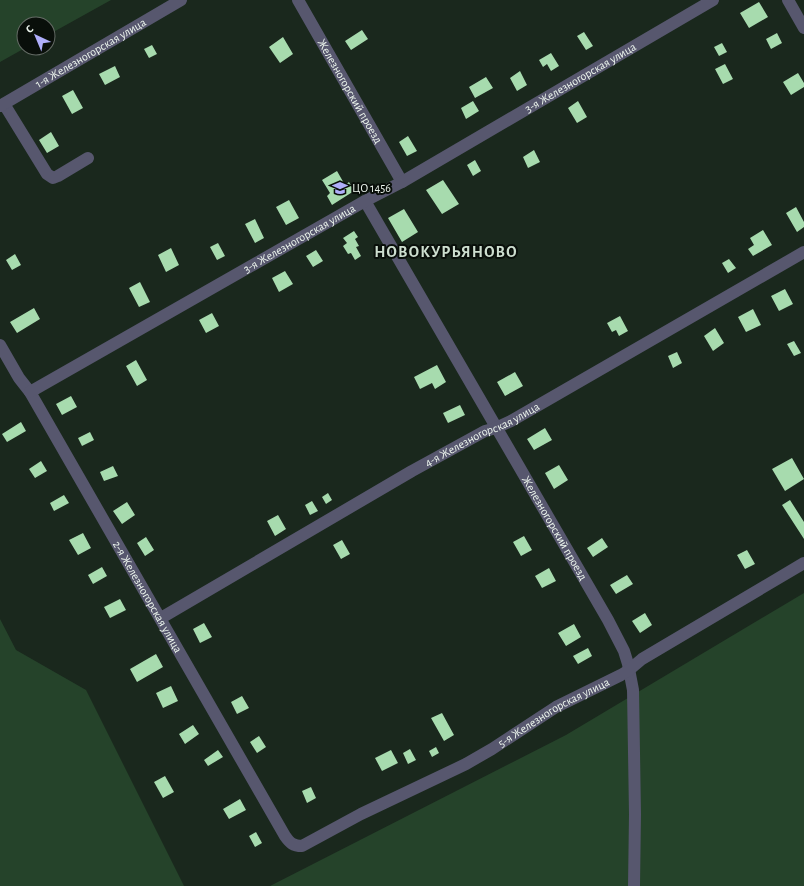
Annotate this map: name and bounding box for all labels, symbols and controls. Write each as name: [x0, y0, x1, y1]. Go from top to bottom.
north arrow: [16, 16, 56, 56]
street label: 1-я Железногорская улица: [33, 16, 148, 90]
text: С: [23, 23, 35, 35]
street label: Железногорский проезд: [316, 37, 385, 146]
street label: 3-я Железногорская улица: [523, 40, 639, 115]
school or university icon: ЦО 1456: [331, 179, 349, 197]
place label: ЦО 1456: [352, 182, 391, 194]
street label: 3-я Железногорская улица: [241, 202, 358, 275]
district label: НОВОКУРЬЯНОВО: [374, 244, 518, 260]
street label: 4-я Железногорская улица: [423, 400, 542, 469]
street label: Железногорский проезд: [520, 474, 590, 582]
street label: 2-я Железногорская улица: [111, 539, 185, 655]
street label: 5-я Железногорская улица: [496, 675, 612, 749]

